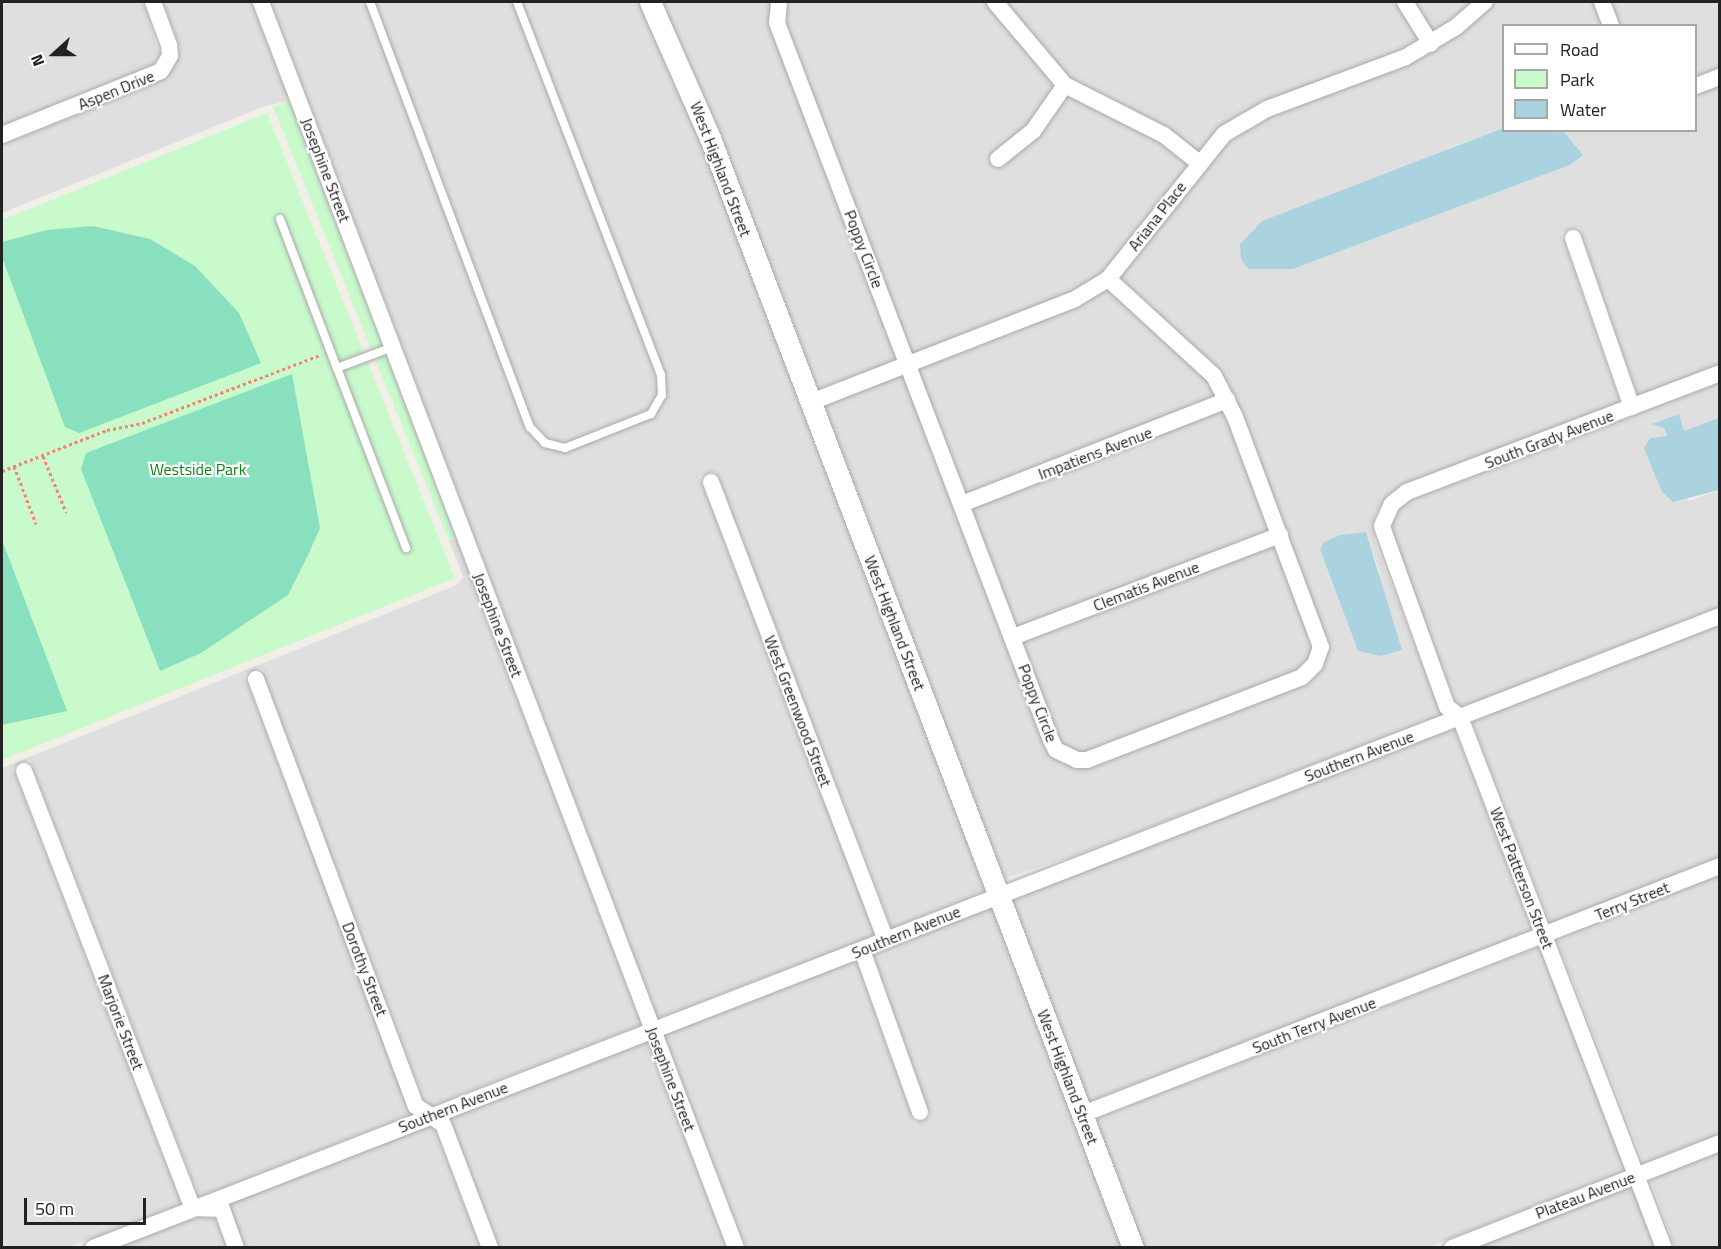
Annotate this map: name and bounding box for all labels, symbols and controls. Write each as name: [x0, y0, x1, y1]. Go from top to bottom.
north arrow: [24, 24, 84, 84]
legend: [1502, 24, 1697, 132]
text: Road: [1560, 36, 1599, 63]
text: N: [24, 51, 50, 70]
street label: Aspen Drive: [75, 66, 157, 114]
text: Park: [1560, 66, 1594, 93]
text: Water: [1560, 96, 1606, 123]
street label: West Highland Street: [686, 99, 756, 239]
street label: Josephine Street: [297, 115, 355, 225]
street label: Ariana Place: [1124, 177, 1190, 255]
street label: Poppy Circle: [840, 207, 888, 291]
street label: South Grady Avenue: [1482, 406, 1616, 472]
street label: Impatiens Avenue: [1035, 422, 1155, 484]
park label: Westside Park: [150, 459, 246, 479]
street label: West Highland Street: [860, 553, 930, 693]
street label: Clematis Avenue: [1090, 557, 1202, 615]
street label: Josephine Street: [469, 570, 527, 680]
street label: West Greenwood Street: [760, 633, 836, 789]
street label: Poppy Circle: [1014, 661, 1062, 745]
street label: Southern Avenue: [1302, 726, 1416, 786]
street label: West Patterson Street: [1486, 805, 1558, 951]
street label: Terry Street: [1592, 877, 1672, 925]
street label: Southern Avenue: [849, 901, 963, 963]
street label: Dorothy Street: [338, 919, 392, 1019]
street label: Marjorie Street: [94, 971, 148, 1073]
street label: South Terry Avenue: [1250, 993, 1378, 1057]
street label: West Highland Street: [1033, 1007, 1103, 1147]
street label: Josephine Street: [642, 1024, 700, 1134]
street label: Southern Avenue: [396, 1077, 510, 1137]
street label: Plateau Avenue: [1533, 1167, 1637, 1223]
scale bar: [27, 1186, 148, 1224]
text: 50 m: [35, 1195, 74, 1222]

